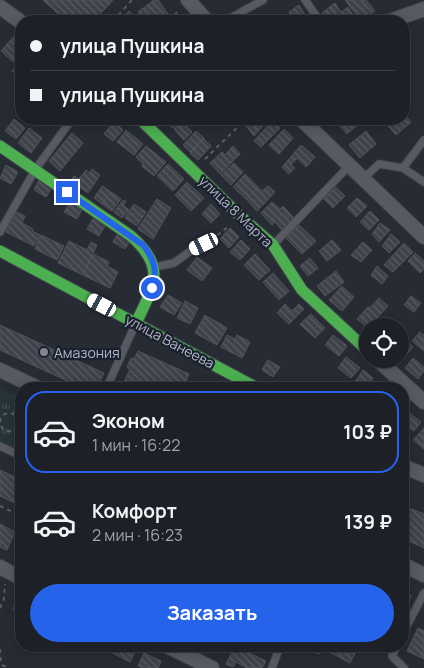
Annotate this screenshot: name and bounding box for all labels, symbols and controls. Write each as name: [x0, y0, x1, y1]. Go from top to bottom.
text: улица Пушкина: [60, 33, 204, 59]
text: улица Пушкина: [60, 82, 204, 108]
street label: улица 8 Марта: [195, 171, 277, 251]
route end: [56, 181, 78, 203]
car: [187, 231, 220, 257]
route start: [141, 277, 163, 299]
car: [85, 291, 118, 319]
street label: улица Ванеева: [122, 309, 218, 373]
map controls: [359, 318, 409, 368]
button: locate: [359, 318, 409, 368]
place label: Амазония: [54, 343, 120, 362]
marker: Амазония: [38, 346, 50, 358]
text: Эконом: [92, 408, 165, 434]
icon: car: [32, 410, 77, 455]
text: 103 ₽: [343, 419, 392, 445]
text: 1 мин · 16:22: [92, 434, 180, 456]
text: Комфорт: [92, 498, 177, 524]
icon: car: [32, 500, 77, 545]
text: 139 ₽: [344, 509, 392, 535]
text: 2 мин · 16:23: [92, 524, 183, 546]
button: Заказать: [30, 584, 394, 642]

